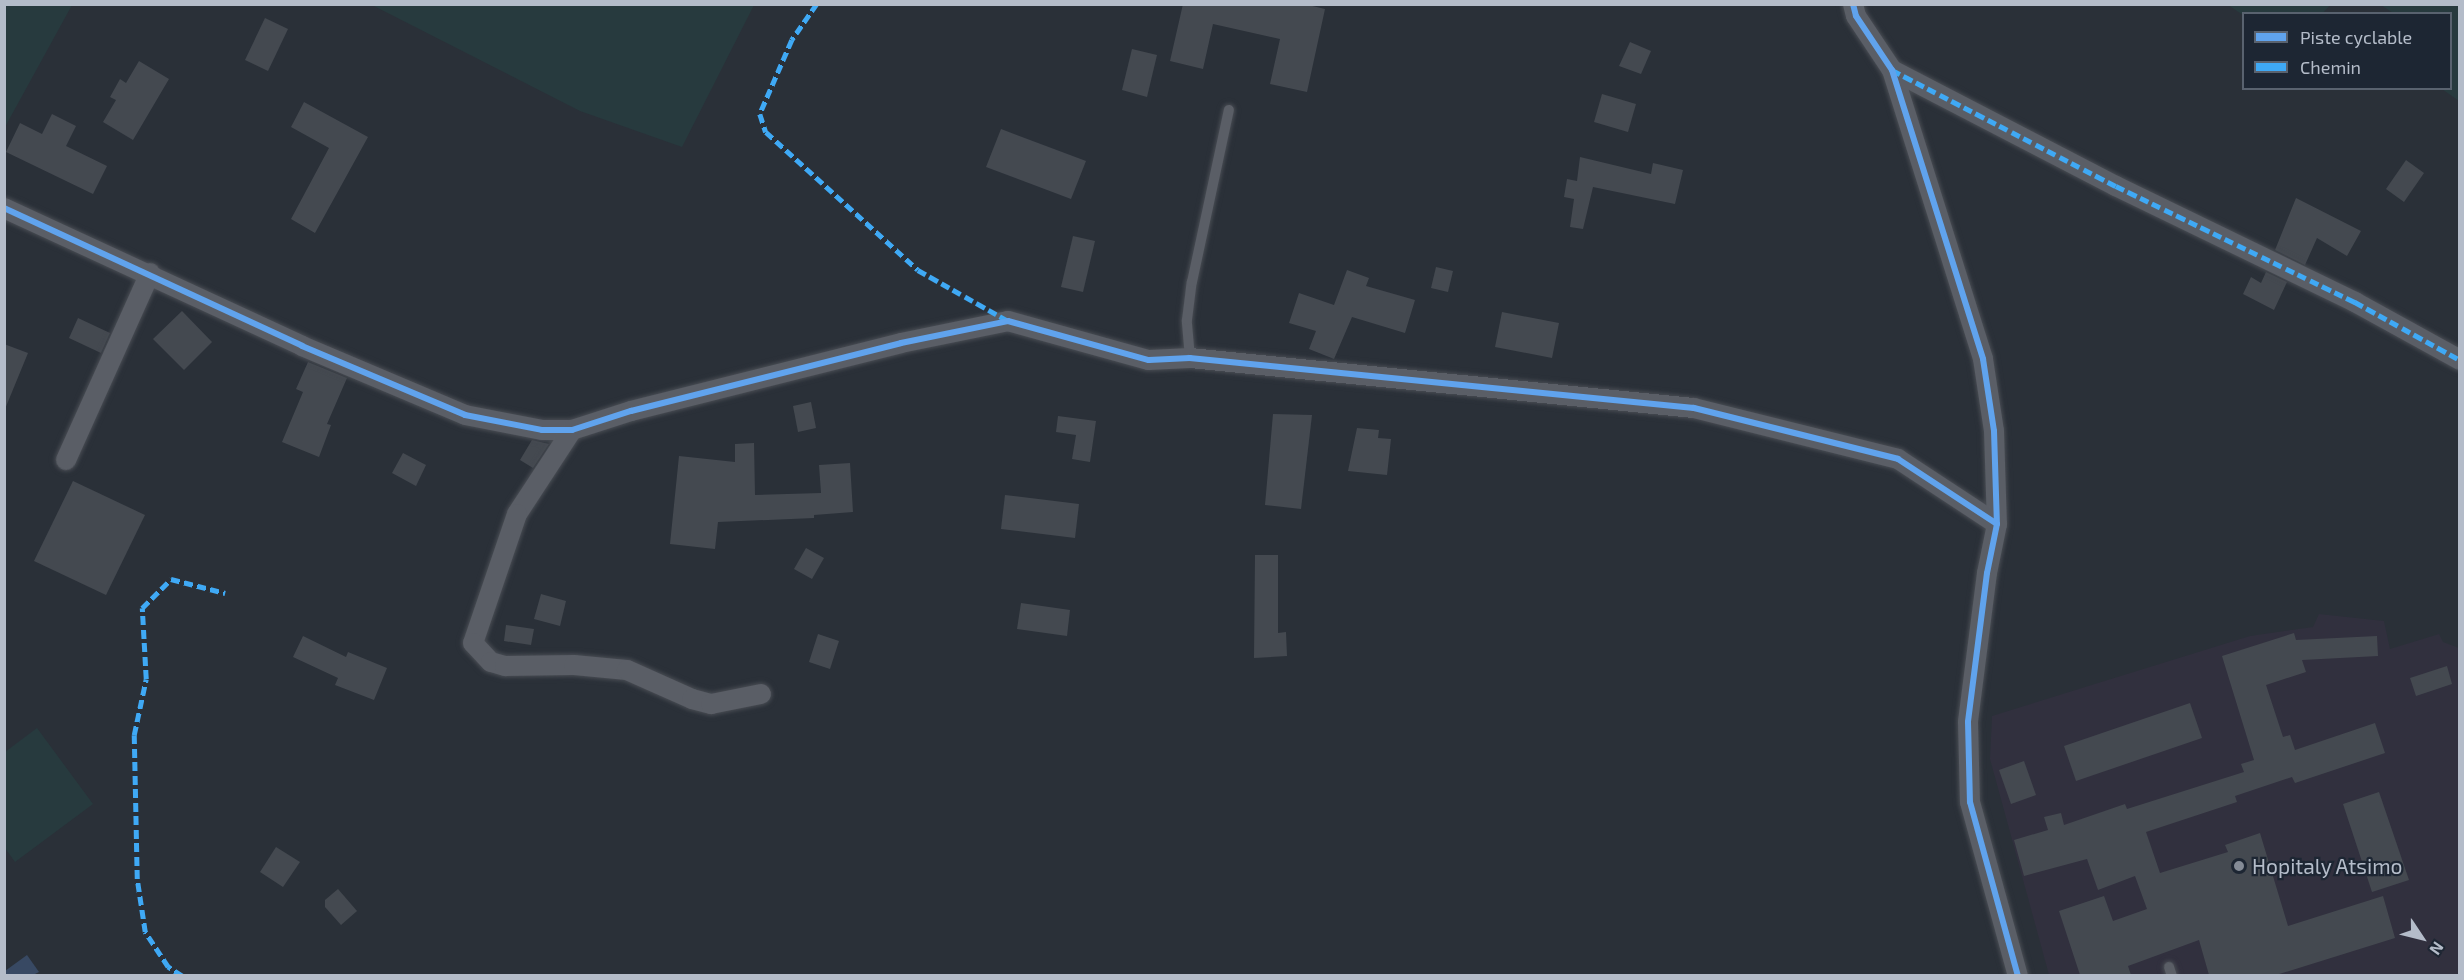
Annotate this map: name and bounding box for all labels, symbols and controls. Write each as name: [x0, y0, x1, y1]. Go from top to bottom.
legend: [2242, 12, 2452, 90]
text: Piste cyclable: [2300, 26, 2412, 48]
text: Chemin: [2300, 56, 2361, 78]
place label: Hopitaly Atsimo: [2252, 853, 2403, 879]
marker: Hopitaly Atsimo: [2230, 857, 2248, 875]
north arrow: [2392, 908, 2452, 968]
text: N: [2426, 938, 2448, 959]

